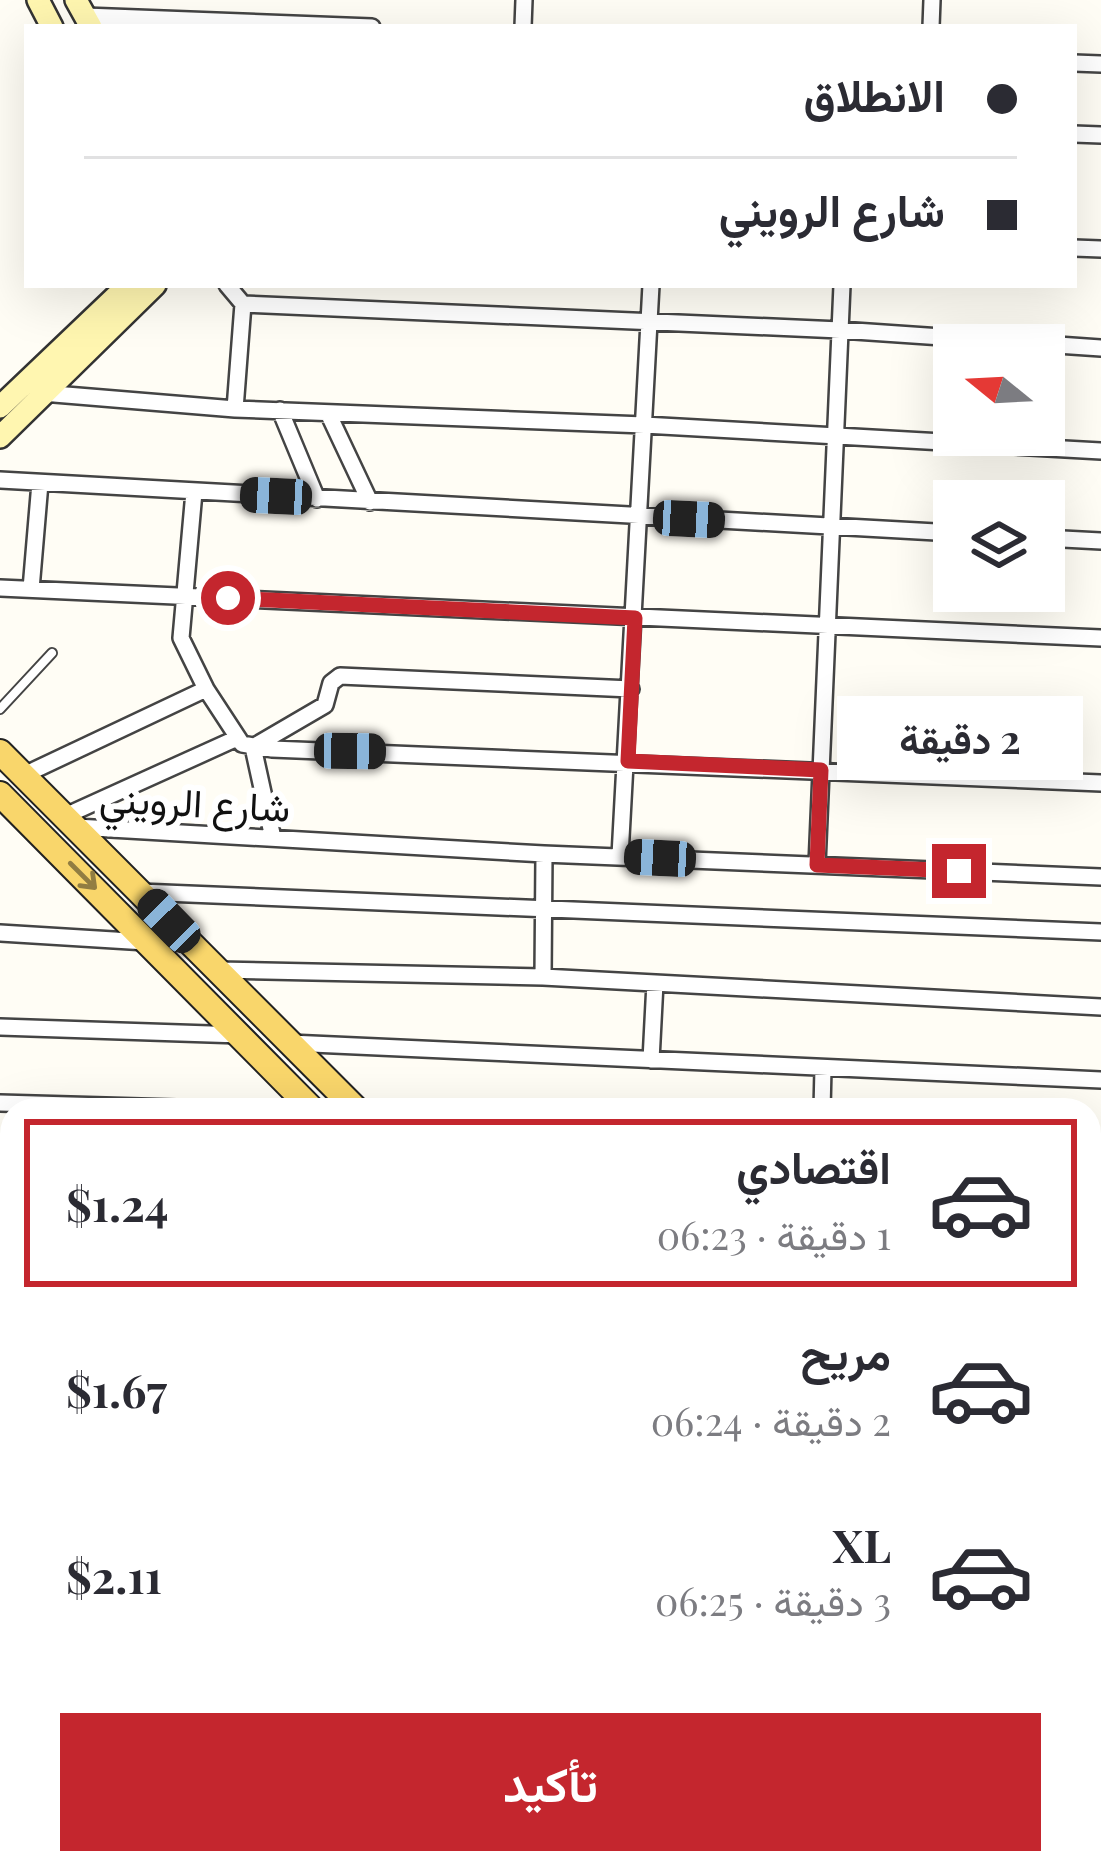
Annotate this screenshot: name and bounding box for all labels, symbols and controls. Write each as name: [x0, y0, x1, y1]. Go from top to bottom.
text: الانطلاق: [804, 63, 945, 123]
text: شارع الرويني: [719, 178, 945, 238]
north arrow: [933, 324, 1065, 456]
map controls: [933, 324, 1065, 612]
car: [239, 476, 313, 516]
button: layers: [933, 480, 1065, 612]
car: [652, 499, 726, 539]
route start: [201, 571, 255, 625]
callout: 2 دقيقة: [836, 697, 1082, 781]
text: 2 دقيقة: [899, 712, 1021, 764]
car: [314, 732, 386, 770]
street label: شارع الرويني: [98, 770, 292, 840]
car: [623, 838, 697, 878]
route end: [932, 844, 986, 898]
one-way arrow: [68, 861, 97, 890]
car: [131, 883, 207, 959]
text: اقتصادي: [736, 1135, 891, 1195]
icon: car: [927, 1149, 1035, 1257]
text: $1.24: [66, 1173, 169, 1233]
text: 1 دقيقة · 06:23: [657, 1208, 891, 1260]
text: مريح: [800, 1321, 891, 1381]
icon: car: [927, 1335, 1035, 1443]
text: $1.67: [66, 1359, 167, 1419]
text: 2 دقيقة · 06:24: [651, 1394, 891, 1446]
text: XL: [832, 1514, 891, 1574]
icon: car: [927, 1521, 1035, 1629]
text: $2.11: [66, 1545, 162, 1605]
text: 3 دقيقة · 06:25: [655, 1574, 891, 1626]
button: تأكيد: [60, 1713, 1041, 1851]

